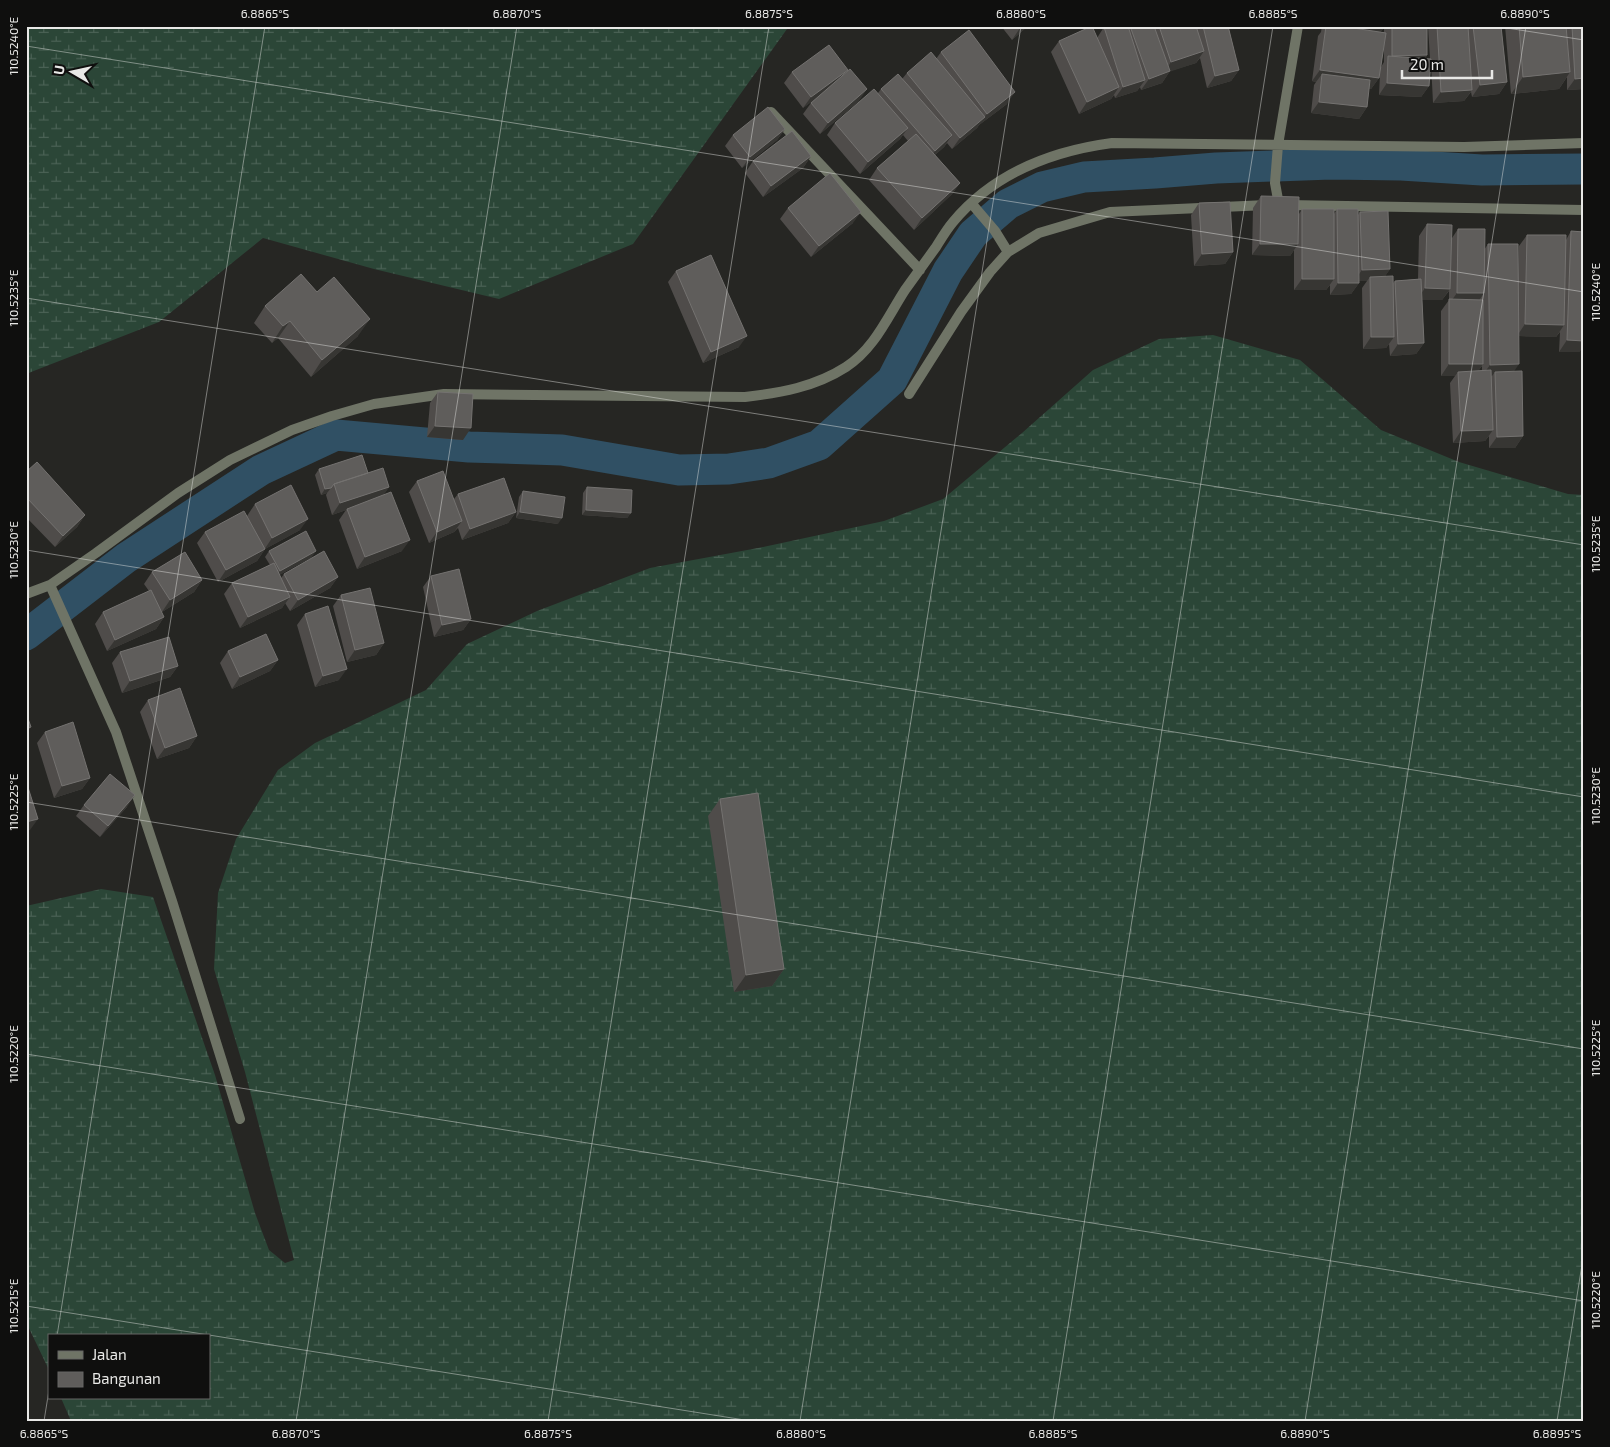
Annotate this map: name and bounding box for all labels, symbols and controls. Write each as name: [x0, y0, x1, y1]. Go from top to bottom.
text: 6.8865°S: [241, 6, 290, 20]
text: 6.8870°S: [493, 6, 542, 20]
text: 6.8875°S: [745, 6, 793, 20]
text: 6.8880°S: [996, 6, 1046, 20]
text: 6.8885°S: [1249, 6, 1298, 20]
text: 6.8890°S: [1500, 6, 1550, 20]
text: 110.5240°E: [6, 17, 20, 75]
north arrow: [48, 48, 98, 98]
scale bar: [1402, 48, 1492, 80]
text: 20 m: [1410, 55, 1444, 73]
text: U: [50, 64, 68, 76]
text: 110.5240°E: [1588, 263, 1602, 321]
text: 110.5235°E: [6, 269, 20, 326]
text: 110.5235°E: [1588, 515, 1602, 572]
text: 110.5230°E: [6, 521, 20, 579]
text: 110.5230°E: [1588, 767, 1602, 825]
text: 110.5225°E: [6, 773, 20, 830]
text: 110.5225°E: [1588, 1019, 1602, 1076]
text: 110.5220°E: [6, 1025, 20, 1083]
text: 110.5220°E: [1588, 1271, 1602, 1329]
text: 110.5215°E: [6, 1278, 20, 1334]
legend: [48, 1334, 210, 1400]
text: Jalan: [92, 1345, 127, 1363]
text: Bangunan: [92, 1369, 161, 1387]
text: 6.8865°S: [20, 1426, 69, 1440]
text: 6.8870°S: [272, 1426, 321, 1440]
text: 6.8875°S: [524, 1426, 572, 1440]
text: 6.8880°S: [776, 1426, 826, 1440]
text: 6.8885°S: [1029, 1426, 1078, 1440]
text: 6.8890°S: [1280, 1426, 1330, 1440]
text: 6.8895°S: [1533, 1426, 1582, 1440]

